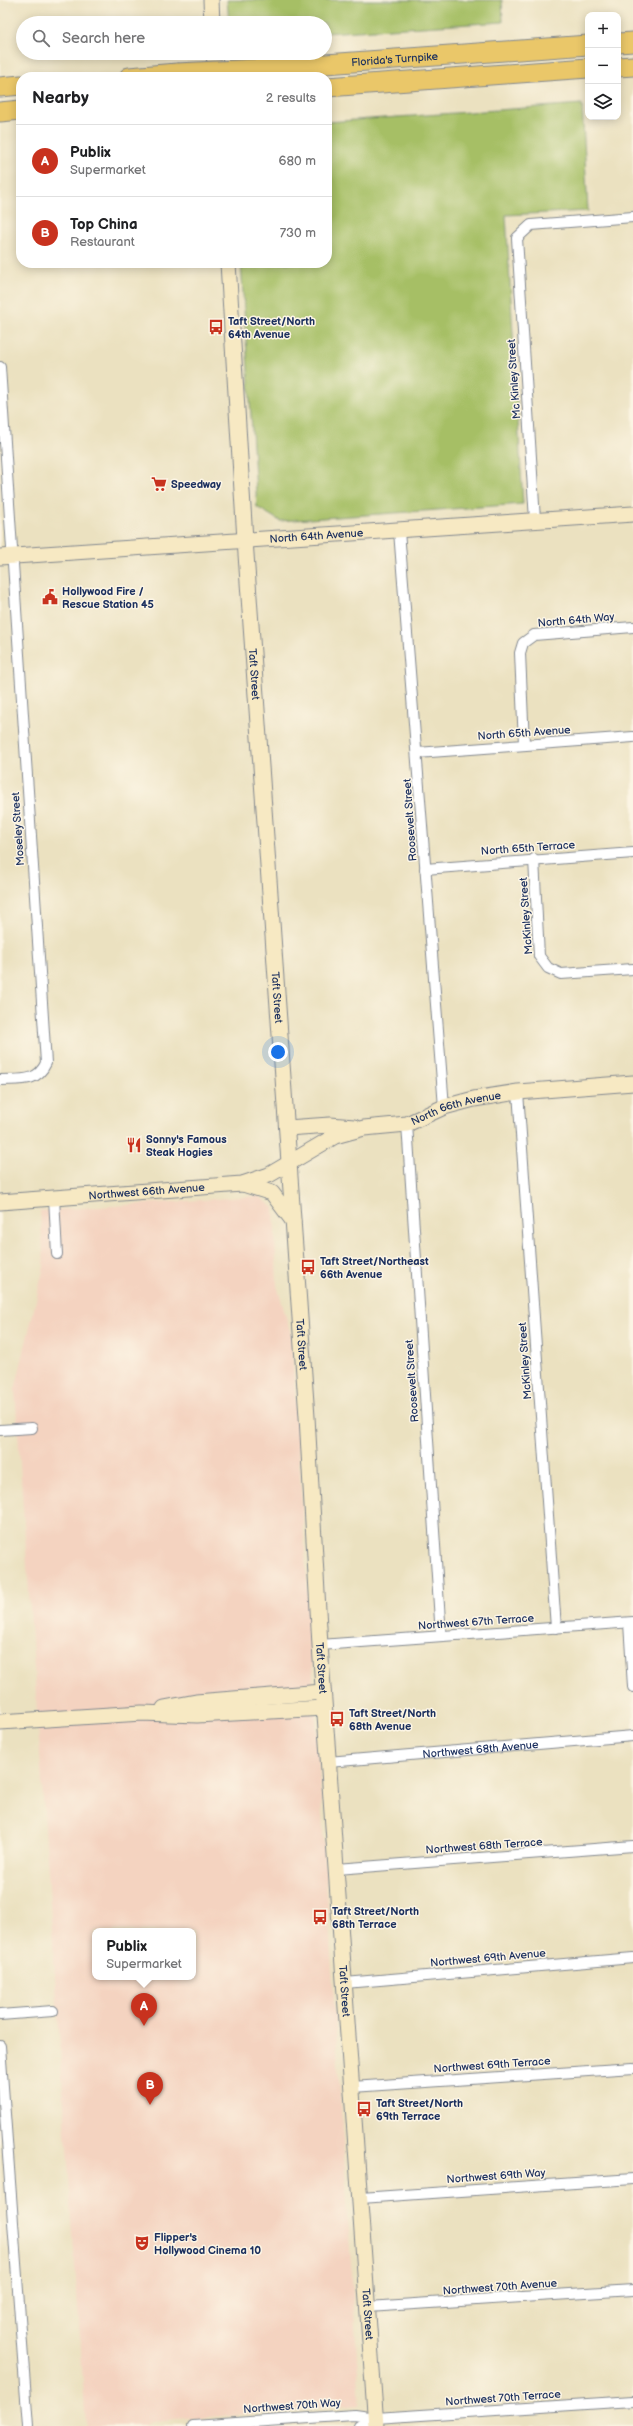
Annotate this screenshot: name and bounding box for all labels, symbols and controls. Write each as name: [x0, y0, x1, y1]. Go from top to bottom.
map controls: [585, 12, 621, 120]
button: +: [585, 12, 621, 48]
search box: [16, 16, 332, 60]
icon: search: [30, 27, 52, 49]
text: Search here: [62, 29, 145, 48]
button: −: [585, 48, 621, 84]
street label: Florida's Turnpike: [351, 49, 439, 69]
button: layers: [585, 84, 621, 120]
text: Nearby: [32, 88, 89, 108]
text: 2 results: [266, 90, 316, 106]
text: Publix: [70, 143, 111, 162]
text: A: [41, 153, 49, 169]
text: 680 m: [279, 153, 316, 169]
text: Supermarket: [70, 162, 146, 178]
text: Top China: [70, 215, 138, 234]
text: B: [40, 225, 50, 241]
text: 730 m: [280, 225, 316, 241]
text: Restaurant: [70, 234, 135, 250]
place label: Taft Street/North 64th Avenue: [228, 315, 315, 341]
bus stop icon: Taft Street/North 64th Avenue: [207, 318, 225, 336]
street label: Mc Kinley Street: [505, 338, 523, 419]
supermarket icon: Speedway: [150, 475, 168, 493]
place label: Speedway: [171, 478, 221, 491]
street label: North 64th Avenue: [269, 526, 364, 545]
place label: Hollywood Fire / Rescue Station 45: [62, 585, 154, 611]
public building icon: Hollywood Fire / Rescue Station 45: [41, 588, 59, 606]
street label: North 64th Way: [537, 610, 615, 630]
street label: Taft Street: [246, 648, 263, 701]
street label: North 65th Avenue: [477, 723, 572, 743]
street label: Roosevelt Street: [401, 778, 419, 862]
street label: Moseley Street: [9, 791, 27, 866]
street label: North 65th Terrace: [480, 838, 576, 858]
street label: McKinley Street: [517, 876, 535, 955]
street label: Taft Street: [269, 971, 286, 1024]
your location: [268, 1042, 288, 1062]
street label: North 66th Avenue: [409, 1088, 502, 1128]
place label: Sonny's Famous Steak Hogies: [146, 1133, 227, 1159]
restaurant icon: Sonny's Famous Steak Hogies: [125, 1136, 143, 1154]
street label: Northwest 66th Avenue: [88, 1180, 206, 1202]
place label: Taft Street/Northeast 66th Avenue: [320, 1255, 429, 1281]
bus stop icon: Taft Street/Northeast 66th Avenue: [299, 1258, 317, 1276]
street label: Taft Street: [294, 1318, 310, 1371]
street label: McKinley Street: [516, 1321, 534, 1400]
street label: Roosevelt Street: [403, 1339, 421, 1423]
street label: Northwest 67th Terrace: [418, 1611, 535, 1633]
street label: Taft Street: [313, 1642, 330, 1695]
place label: Taft Street/North 68th Avenue: [349, 1707, 436, 1733]
bus stop icon: Taft Street/North 68th Avenue: [328, 1710, 346, 1728]
street label: Northwest 68th Avenue: [422, 1738, 539, 1760]
street label: Northwest 68th Terrace: [425, 1835, 543, 1857]
place label: Taft Street/North 68th Terrace: [332, 1905, 419, 1931]
bus stop icon: Taft Street/North 68th Terrace: [311, 1908, 329, 1926]
popup: [92, 1928, 196, 1980]
text: Publix: [106, 1937, 147, 1956]
street label: Northwest 69th Avenue: [430, 1946, 547, 1970]
text: Supermarket: [106, 1956, 182, 1972]
street label: Taft Street: [336, 1965, 353, 2018]
pin: A: [131, 1993, 157, 2026]
street label: Northwest 69th Terrace: [433, 2054, 551, 2076]
pin: B: [137, 2072, 163, 2105]
place label: Taft Street/North 69th Terrace: [376, 2097, 463, 2123]
bus stop icon: Taft Street/North 69th Terrace: [355, 2100, 373, 2118]
street label: Northwest 69th Way: [446, 2166, 546, 2186]
place label: Flipper's Hollywood Cinema 10: [154, 2231, 261, 2257]
theatre icon: Flipper's Hollywood Cinema 10: [133, 2234, 151, 2252]
street label: Northwest 70th Avenue: [442, 2276, 558, 2297]
street label: Taft Street: [360, 2288, 376, 2341]
street label: Northwest 70th Terrace: [445, 2387, 562, 2409]
street label: Northwest 70th Way: [243, 2396, 341, 2416]

